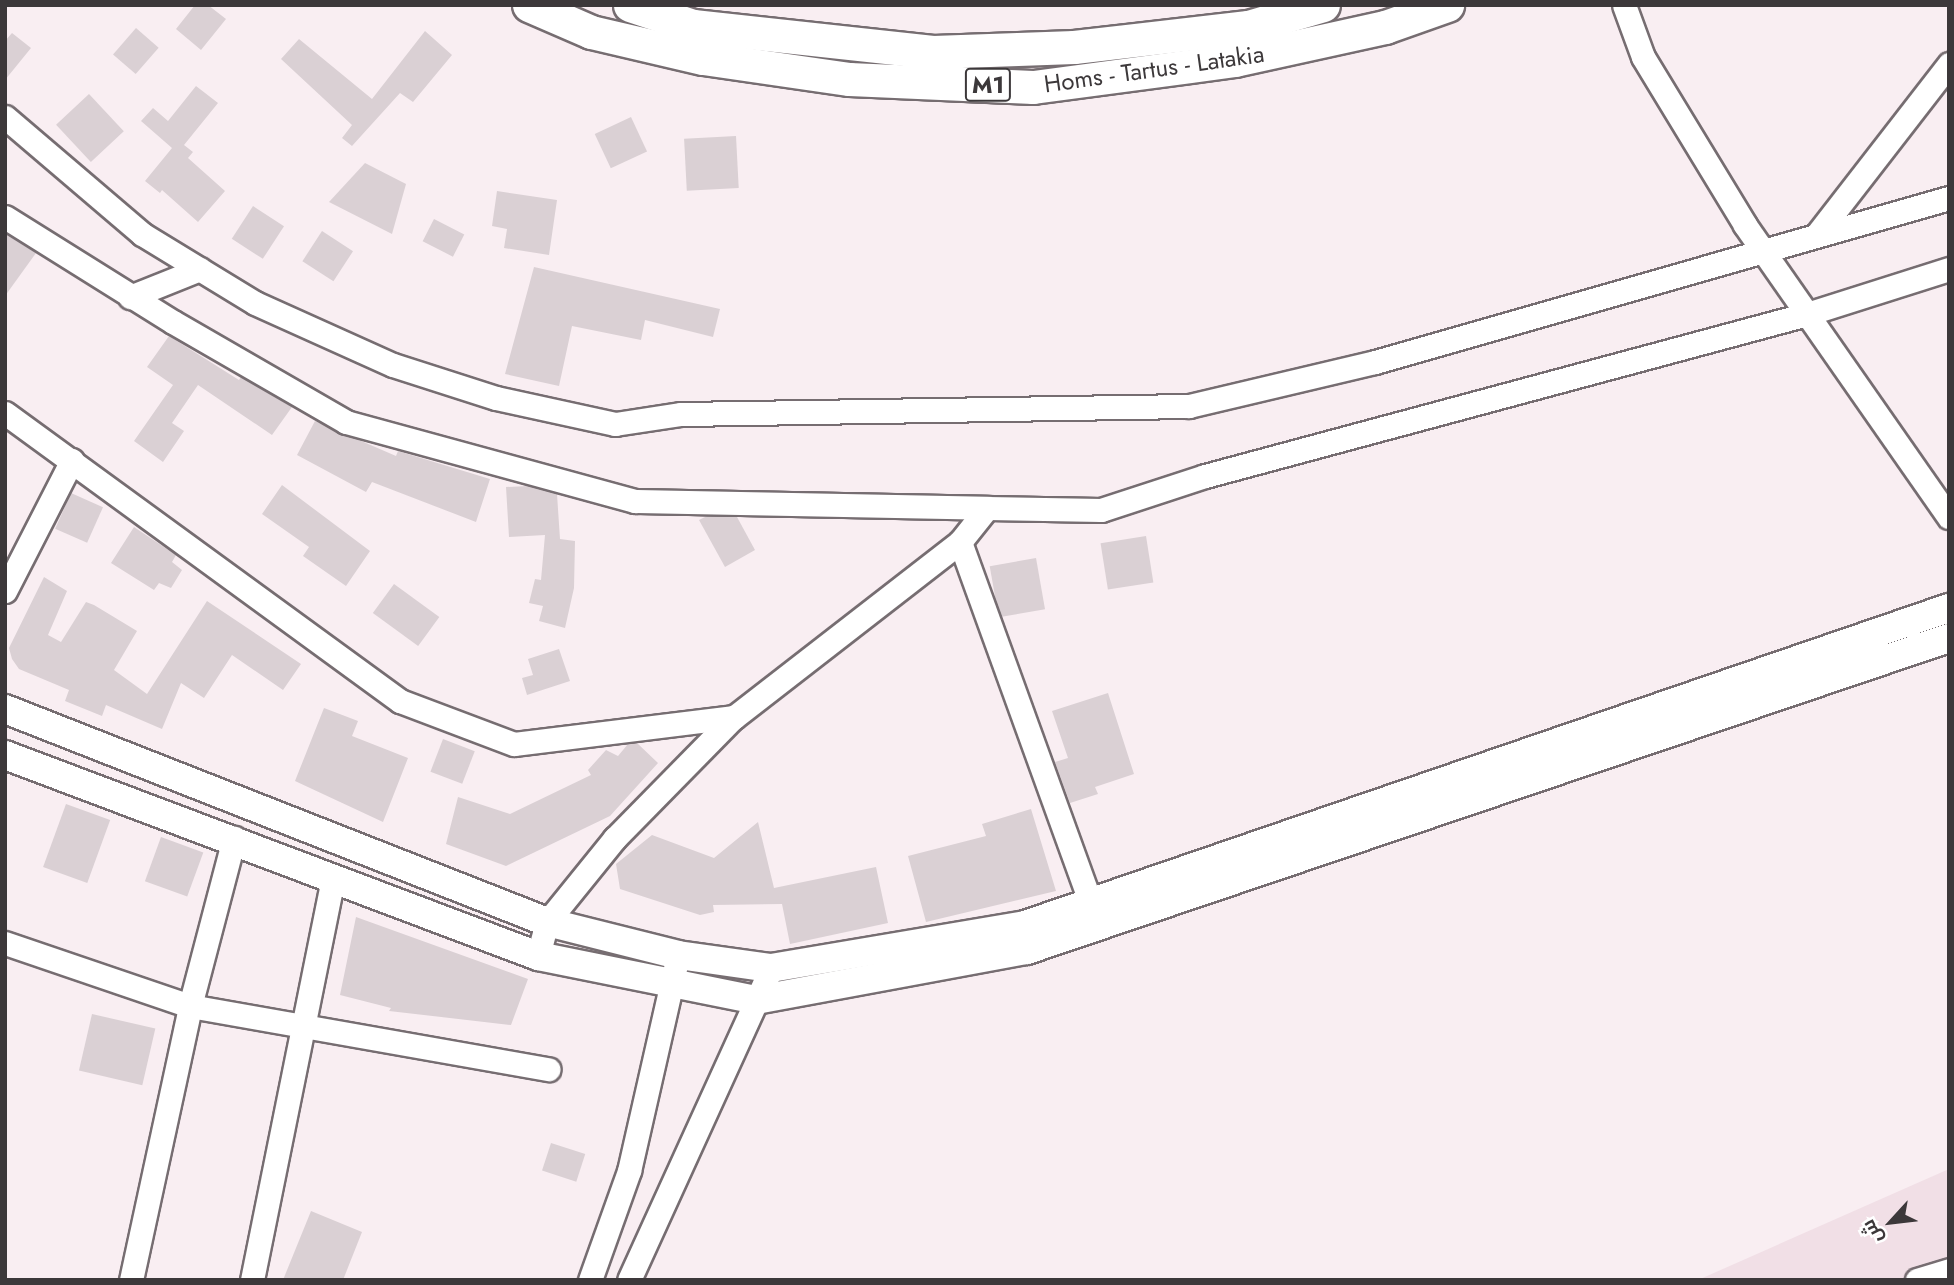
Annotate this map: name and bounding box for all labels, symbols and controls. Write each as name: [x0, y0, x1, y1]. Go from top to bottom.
street label: Homs - Tartus - Latakia: [1042, 39, 1266, 99]
road number: M1: [964, 66, 1012, 104]
north arrow: [1856, 1187, 1926, 1257]
text: ش: [1854, 1215, 1889, 1249]

